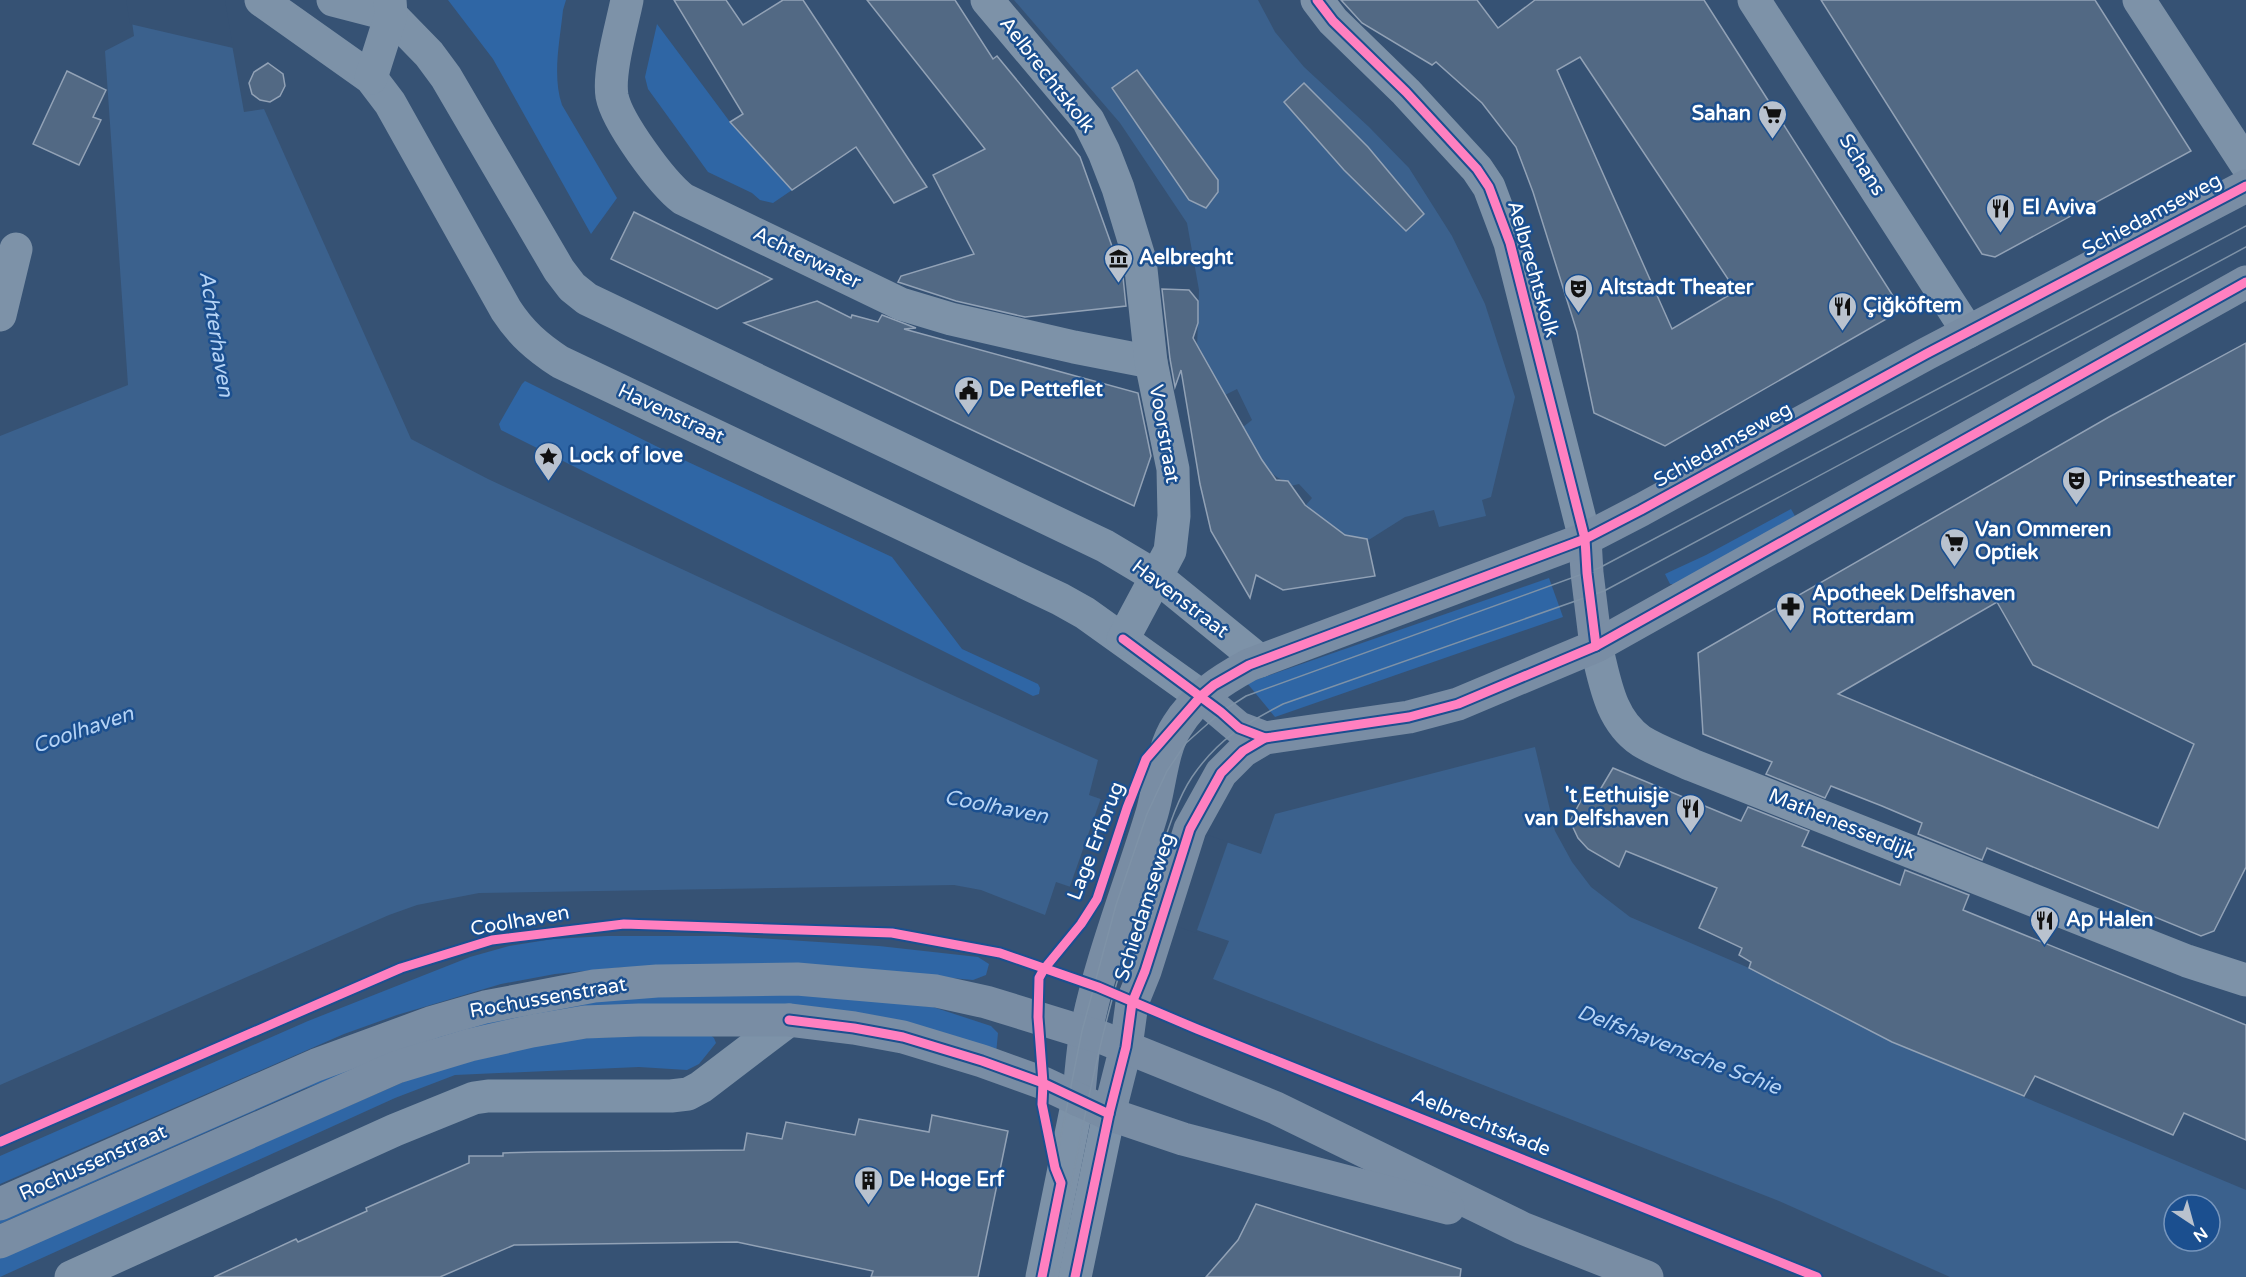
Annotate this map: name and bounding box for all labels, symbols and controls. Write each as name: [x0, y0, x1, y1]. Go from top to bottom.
street label: Aelbrechtskolk: [994, 12, 1100, 138]
supermarket icon: Sahan: [1756, 98, 1788, 140]
place label: Sahan: [1692, 102, 1751, 126]
street label: Schans: [1834, 130, 1890, 200]
street label: Schiedamseweg: [2078, 168, 2226, 262]
restaurant icon: El Aviva: [1985, 192, 2017, 234]
place label: El Aviva: [2022, 196, 2096, 220]
street label: Aelbrechtskolk: [1502, 198, 1564, 340]
street label: Achterwater: [749, 222, 865, 295]
museum icon: Aelbreght: [1102, 242, 1134, 284]
place label: Aelbreght: [1139, 246, 1234, 270]
water label: Achterhaven: [194, 269, 238, 400]
theatre icon: Altstadt Theater: [1562, 272, 1594, 314]
place label: Altstadt Theater: [1599, 276, 1754, 300]
restaurant icon: Çiğköftem: [1826, 290, 1858, 332]
place label: Çiğköftem: [1863, 294, 1962, 318]
public building icon: De Petteflet: [952, 374, 984, 416]
place label: De Petteflet: [989, 378, 1103, 402]
street label: Havenstraat: [614, 379, 728, 449]
street label: Voorstraat: [1144, 383, 1185, 485]
street label: Schiedamseweg: [1650, 397, 1796, 493]
place icon: Lock of love: [532, 440, 564, 482]
place label: Lock of love: [569, 444, 683, 468]
theatre icon: Prinsestheater: [2061, 464, 2093, 506]
place label: Prinsestheater: [2098, 468, 2236, 492]
place label: Van Ommeren Optiek: [1975, 518, 2111, 565]
supermarket icon: Van Ommeren Optiek: [1938, 526, 1970, 568]
street label: Havenstraat: [1127, 555, 1233, 643]
place label: Apotheek Delfshaven Rotterdam: [1812, 582, 2015, 629]
pharmacy icon: Apotheek Delfshaven Rotterdam: [1775, 590, 1807, 632]
water label: Coolhaven: [29, 701, 138, 759]
street label: Lage Erfbrug: [1062, 778, 1130, 904]
place label: 't Eethuisje van Delfshaven: [1525, 784, 1669, 831]
street label: Mathenesserdijk: [1765, 784, 1919, 864]
water label: Coolhaven: [942, 785, 1051, 830]
restaurant icon: 't Eethuisje van Delfshaven: [1674, 792, 1706, 834]
street label: Schiedamseweg: [1110, 830, 1180, 984]
street label: Coolhaven: [469, 900, 571, 942]
restaurant icon: Ap Halen: [2029, 904, 2061, 946]
place label: Ap Halen: [2066, 908, 2153, 932]
street label: Rochussenstraat: [468, 972, 629, 1024]
water label: Delfshavensche Schie: [1574, 1000, 1785, 1101]
street label: Aelbrechtskade: [1408, 1084, 1554, 1162]
street label: Rochussenstraat: [16, 1120, 171, 1206]
building icon: De Hoge Erf: [852, 1164, 884, 1206]
place label: De Hoge Erf: [889, 1168, 1005, 1192]
north arrow: [2162, 1193, 2222, 1253]
text: N: [2189, 1222, 2211, 1246]

